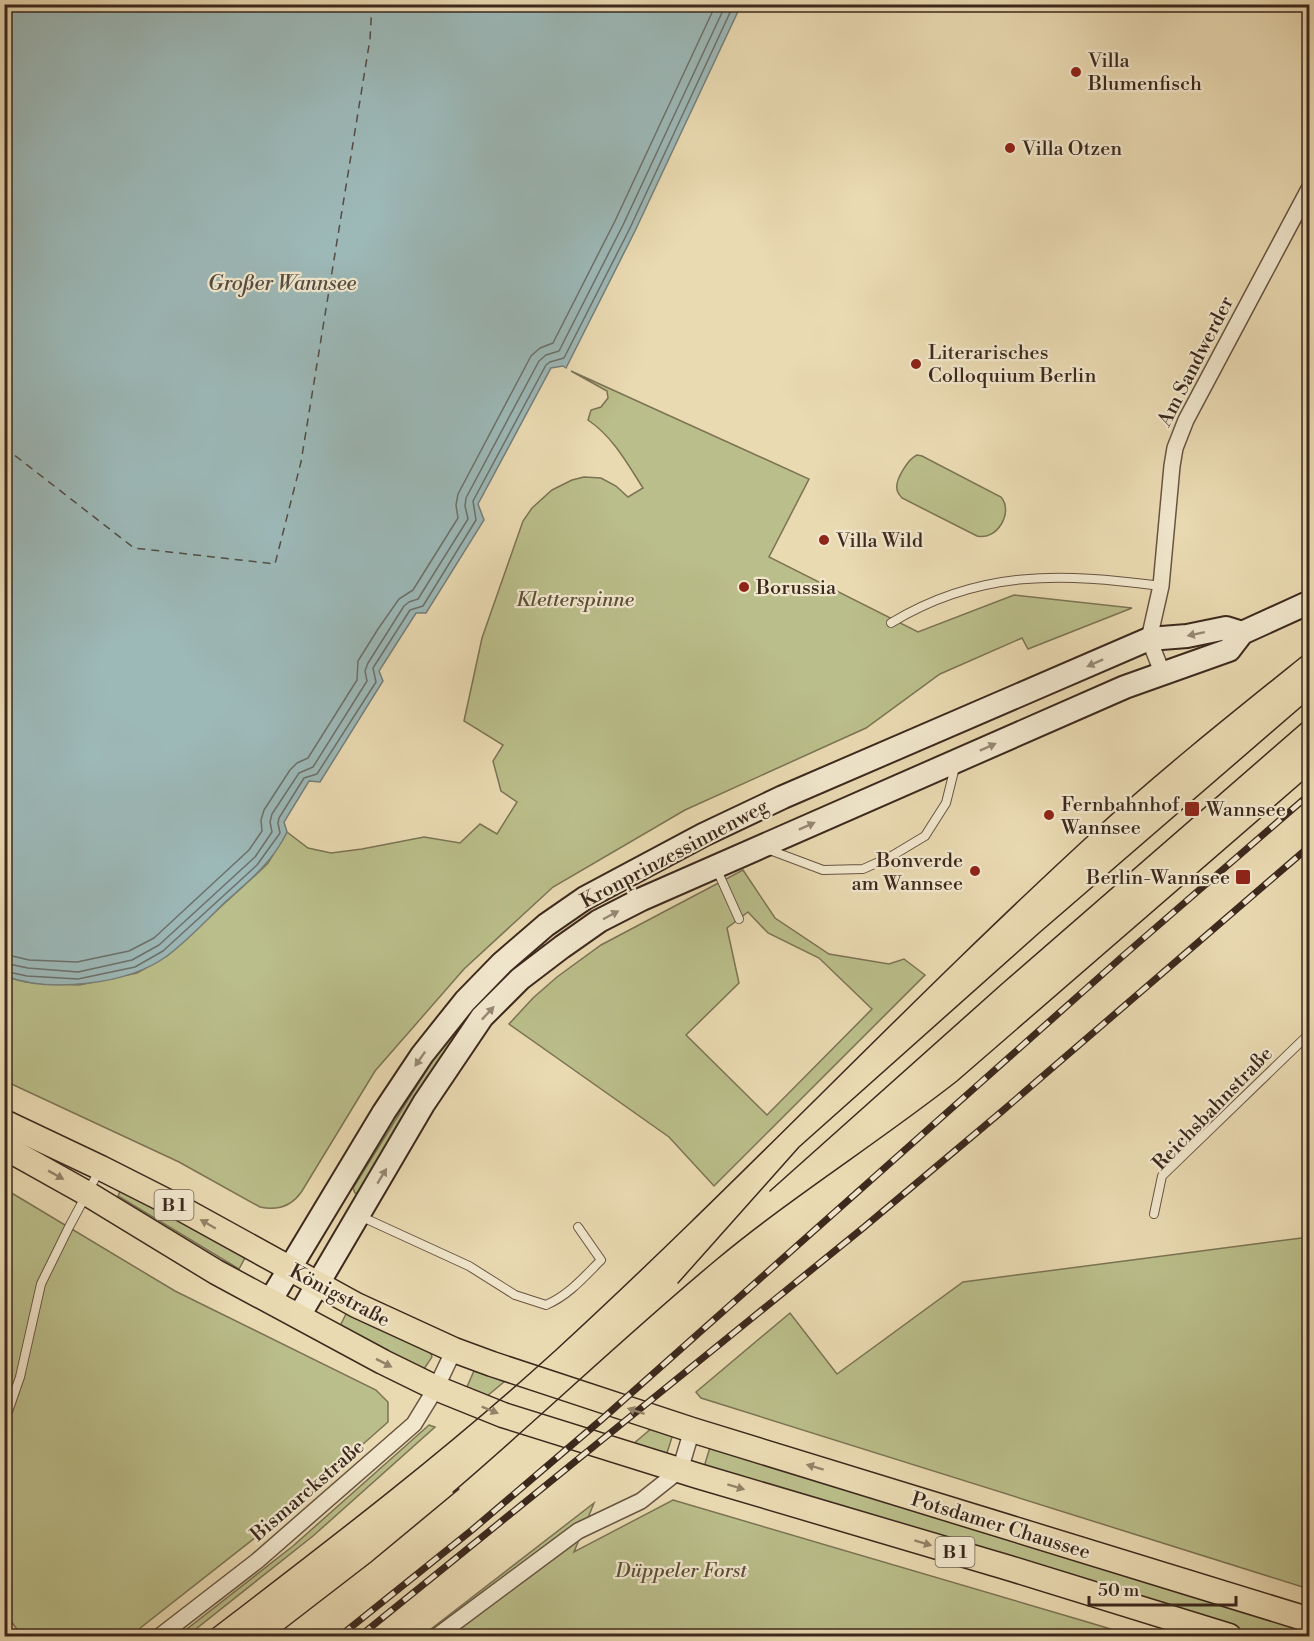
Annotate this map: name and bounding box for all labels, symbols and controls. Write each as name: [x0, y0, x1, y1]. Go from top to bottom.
place label: Villa Blumenfisch: [1087, 49, 1202, 97]
marker: Villa Blumenfisch: [1069, 65, 1083, 79]
place label: Villa Otzen: [1021, 137, 1122, 162]
marker: Villa Otzen: [1003, 141, 1017, 155]
water label: Großer Wannsee: [208, 271, 357, 297]
street label: Am Sandwerder: [1152, 292, 1240, 432]
place label: Literarisches Colloquium Berlin: [928, 341, 1096, 389]
marker: Literarisches Colloquium Berlin: [909, 357, 923, 371]
place label: Villa Wild: [835, 529, 924, 554]
marker: Villa Wild: [817, 533, 831, 547]
place label: Borussia: [755, 576, 837, 601]
marker: Borussia: [737, 580, 751, 594]
park label: Kletterspinne: [516, 588, 635, 613]
one-way arrow: [1186, 630, 1205, 639]
one-way arrow: [1086, 658, 1104, 668]
one-way arrow: [980, 742, 997, 751]
place label: Fernbahnhof Wannsee: [1060, 793, 1180, 841]
street label: Kronprinzessinnenweg: [577, 794, 773, 914]
place label: Wannsee: [1205, 798, 1286, 823]
marker: Wannsee: [1183, 800, 1201, 818]
marker: Fernbahnhof Wannsee: [1042, 808, 1056, 822]
one-way arrow: [798, 820, 816, 830]
place label: Bonverde am Wannsee: [851, 849, 963, 897]
marker: Bonverde am Wannsee: [968, 864, 982, 878]
place label: Berlin-Wannsee: [1085, 866, 1230, 891]
marker: Berlin-Wannsee: [1234, 868, 1252, 886]
one-way arrow: [602, 910, 619, 920]
one-way arrow: [481, 1005, 495, 1020]
street label: Reichsbahnstraße: [1148, 1042, 1278, 1176]
one-way arrow: [415, 1051, 426, 1067]
one-way arrow: [376, 1168, 387, 1184]
one-way arrow: [47, 1170, 64, 1180]
road number: B 1: [154, 1190, 194, 1220]
one-way arrow: [199, 1219, 216, 1229]
street label: Königstraße: [285, 1259, 394, 1333]
one-way arrow: [376, 1358, 393, 1367]
one-way arrow: [481, 1405, 499, 1415]
one-way arrow: [627, 1406, 645, 1416]
street label: Bismarckstraße: [245, 1435, 370, 1548]
one-way arrow: [806, 1462, 824, 1471]
one-way arrow: [727, 1483, 745, 1492]
street label: Potsdamer Chaussee: [908, 1487, 1093, 1566]
road number: B 1: [936, 1537, 974, 1567]
one-way arrow: [914, 1539, 932, 1548]
park label: Düppeler Forst: [614, 1559, 747, 1584]
scale bar: [1089, 1569, 1236, 1607]
text: 50 m: [1098, 1579, 1140, 1602]

